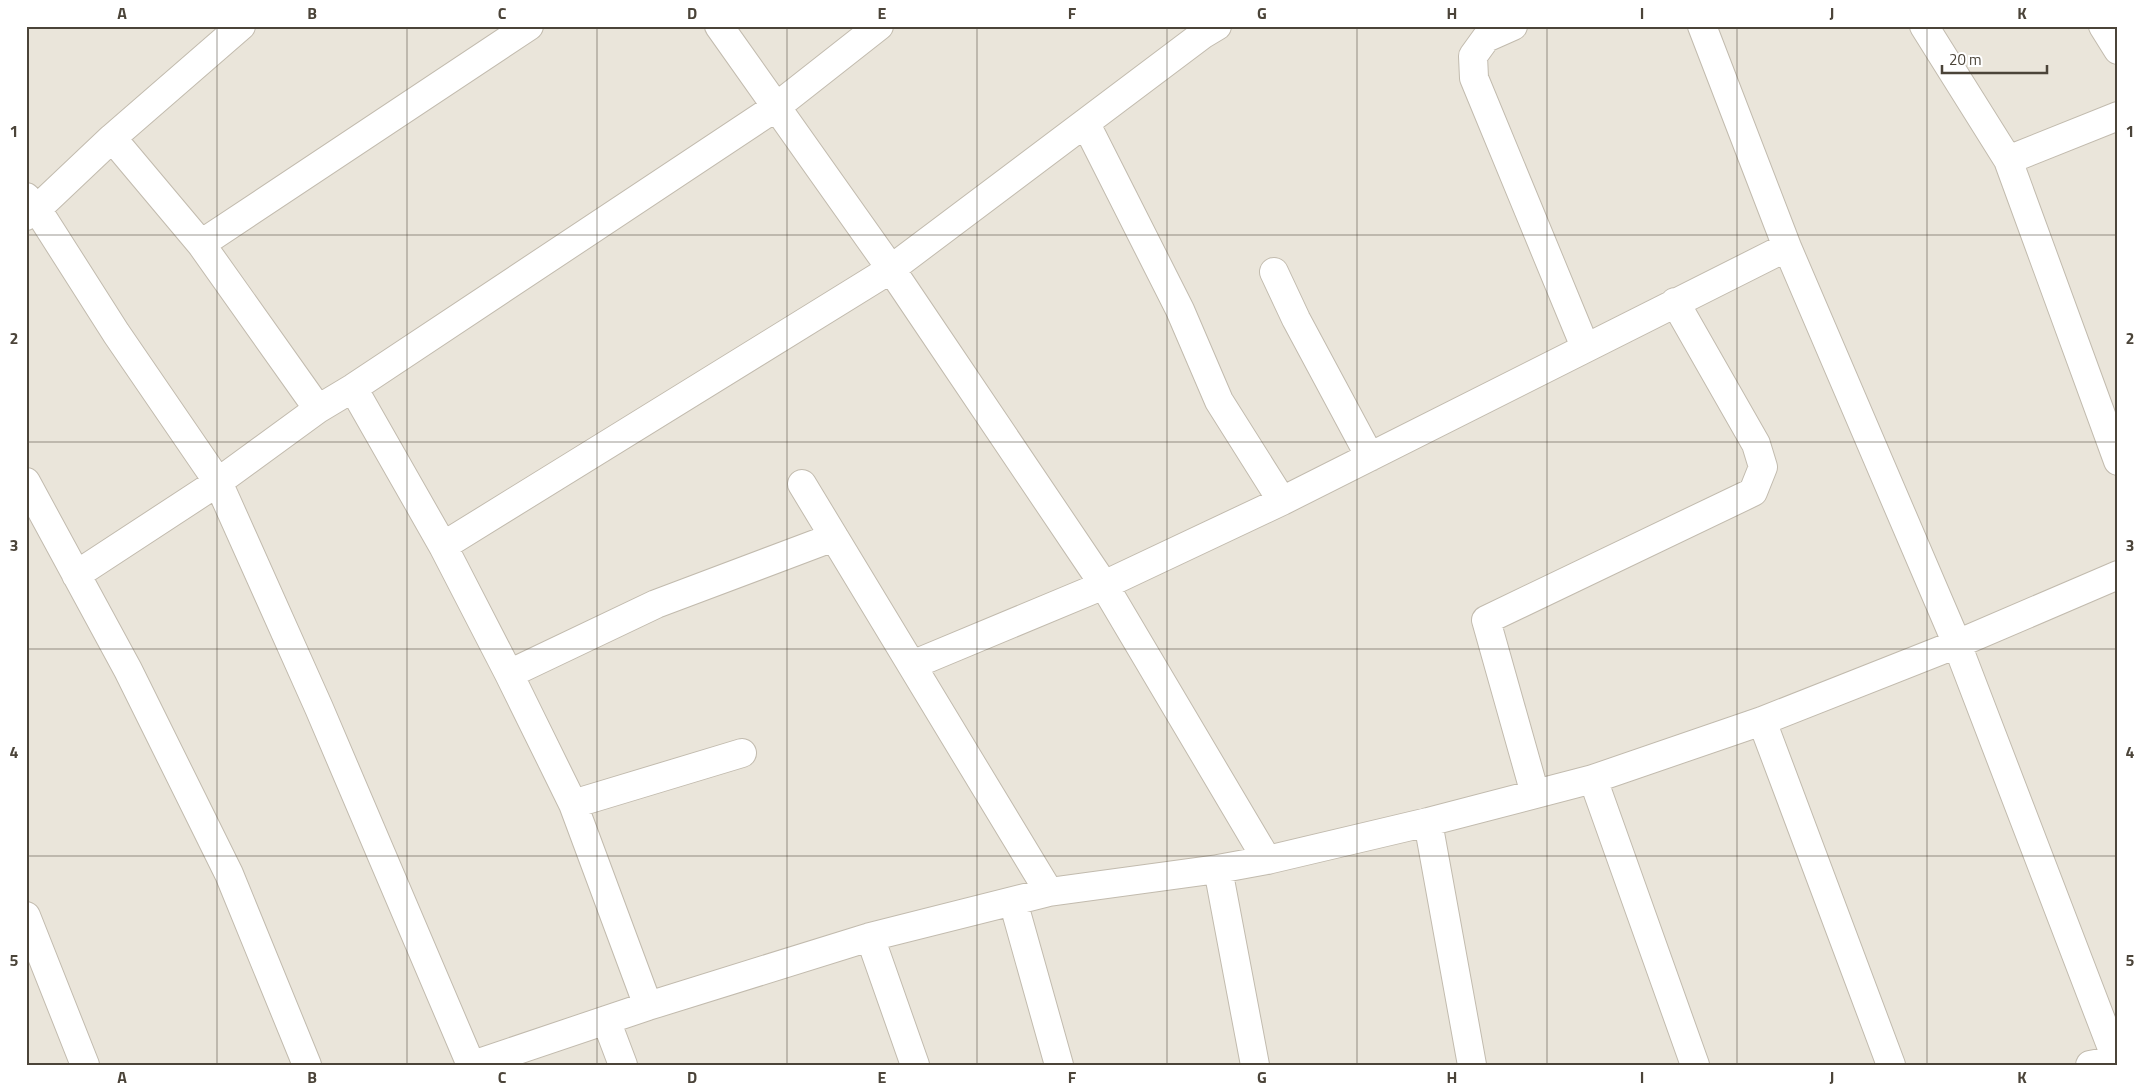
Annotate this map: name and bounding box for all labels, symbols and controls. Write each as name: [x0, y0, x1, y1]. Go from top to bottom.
text: A: [117, 1, 127, 25]
text: B: [307, 1, 317, 25]
text: C: [498, 1, 507, 25]
text: D: [687, 1, 697, 25]
text: E: [878, 1, 887, 25]
text: F: [1068, 1, 1077, 25]
text: G: [1257, 1, 1267, 25]
text: H: [1447, 1, 1457, 25]
text: I: [1640, 1, 1644, 25]
text: J: [1830, 1, 1834, 25]
text: K: [2017, 1, 2027, 25]
scale bar: [1942, 42, 2046, 74]
text: 20 m: [1949, 48, 1982, 71]
text: 1: [10, 119, 18, 143]
text: 1: [2126, 119, 2134, 143]
text: 2: [10, 326, 18, 350]
text: 2: [2126, 326, 2134, 350]
text: 3: [10, 533, 18, 557]
text: 3: [2126, 533, 2134, 557]
text: 4: [10, 740, 19, 764]
text: 4: [2126, 740, 2135, 764]
text: 5: [10, 948, 19, 972]
text: 5: [2126, 948, 2135, 972]
text: A: [117, 1065, 127, 1089]
text: B: [307, 1065, 317, 1089]
text: C: [498, 1065, 507, 1089]
text: D: [687, 1065, 697, 1089]
text: E: [878, 1065, 887, 1089]
text: F: [1068, 1065, 1077, 1089]
text: G: [1257, 1065, 1267, 1089]
text: H: [1447, 1065, 1457, 1089]
text: I: [1640, 1065, 1644, 1089]
text: J: [1830, 1065, 1834, 1089]
text: K: [2017, 1065, 2027, 1089]

